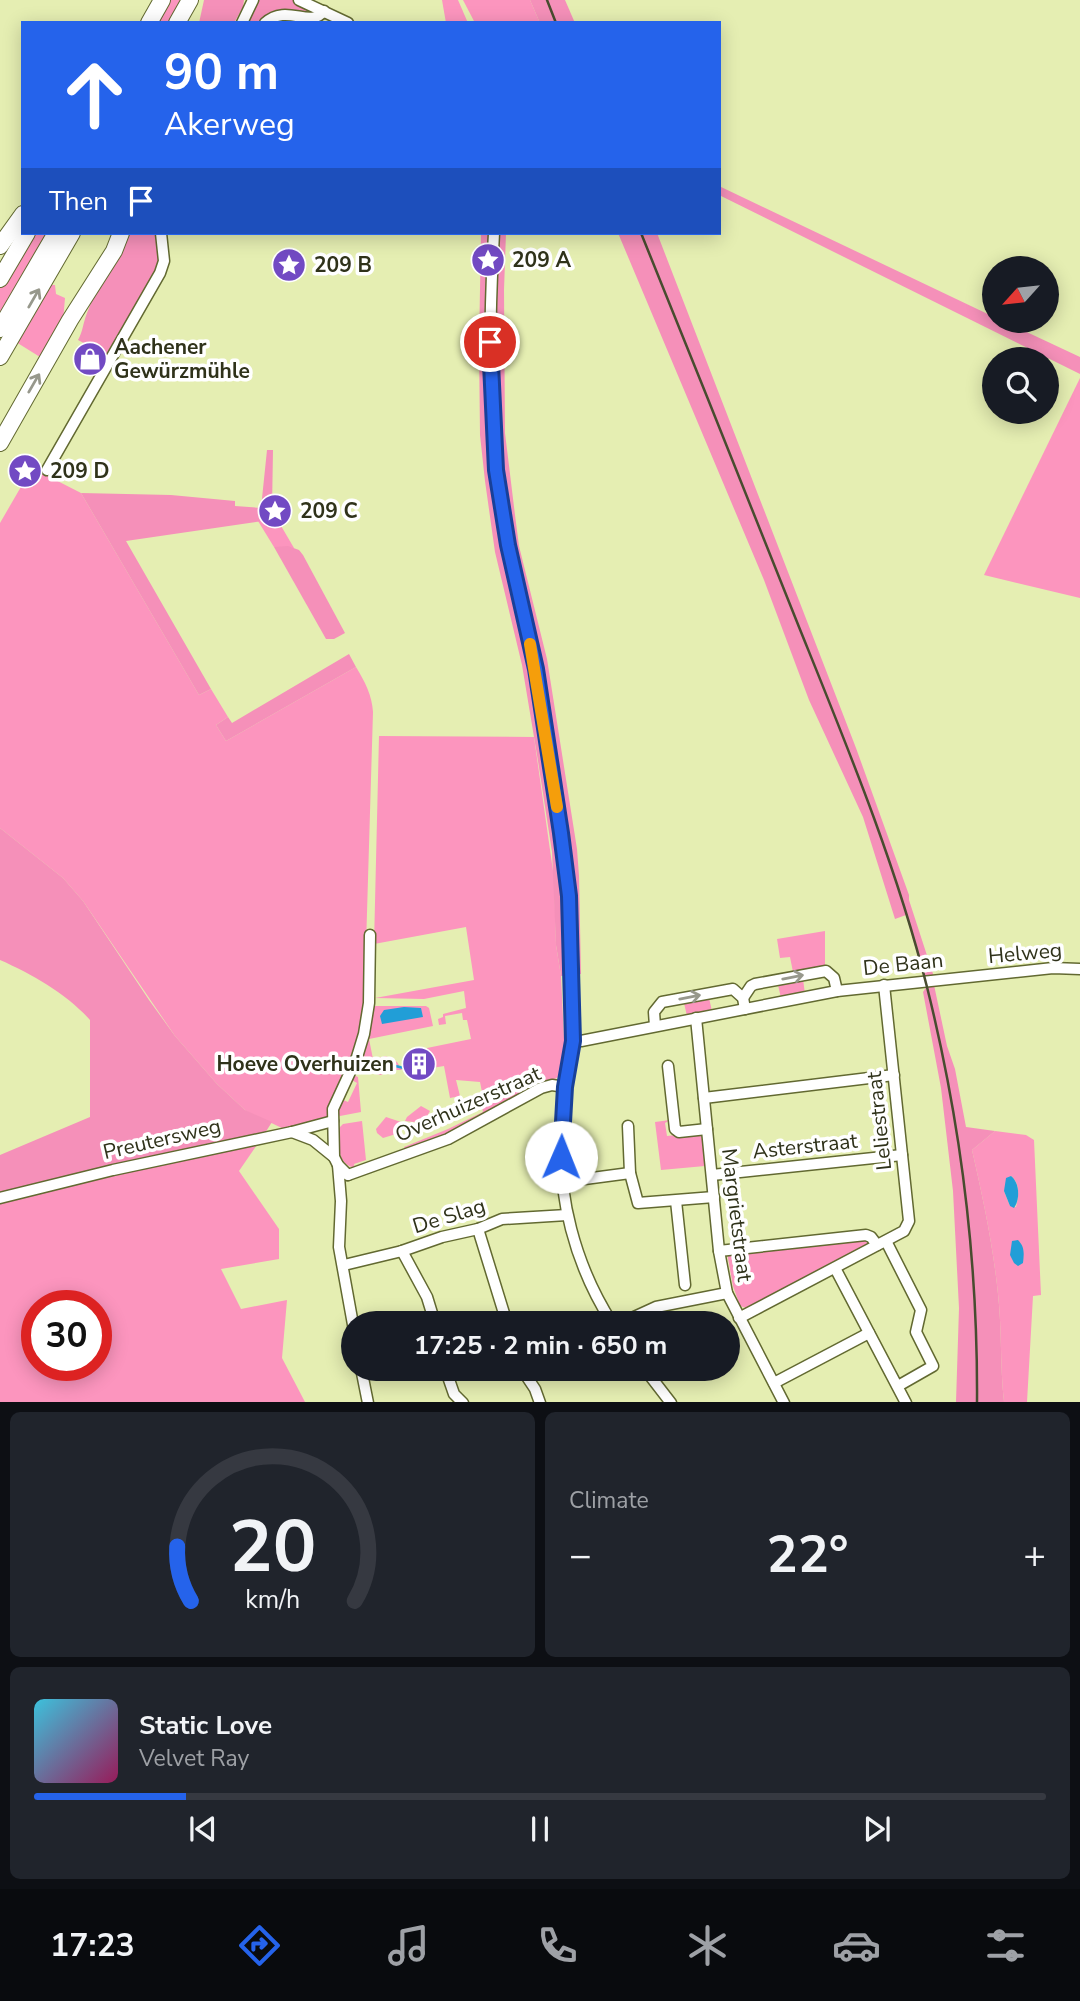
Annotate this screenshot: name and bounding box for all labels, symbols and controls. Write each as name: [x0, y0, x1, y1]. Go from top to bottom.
text: 90 m: [164, 39, 279, 106]
icon: ahead: [49, 49, 140, 140]
text: Akerweg: [164, 103, 295, 146]
icon: arrive: [122, 182, 160, 220]
text: Then: [49, 184, 108, 219]
place icon: 209 A: [469, 241, 507, 279]
place icon: 209 B: [270, 246, 308, 284]
place label: 209 A: [512, 246, 571, 274]
place label: 209 B: [314, 251, 372, 279]
north arrow: [982, 256, 1059, 332]
map controls: [982, 256, 1059, 424]
one-way arrow: [28, 288, 42, 308]
pin: [460, 312, 520, 372]
icon: arrive: [471, 323, 509, 361]
place label: Aachener Gewürzmühle: [114, 333, 250, 385]
shop icon: Aachener Gewürzmühle: [71, 340, 109, 378]
button: search: [982, 347, 1059, 424]
one-way arrow: [27, 374, 41, 394]
place icon: 209 D: [6, 452, 44, 490]
place label: 209 D: [50, 457, 109, 485]
place icon: 209 C: [256, 492, 294, 530]
place label: 209 C: [300, 497, 358, 525]
street label: Helweg: [987, 936, 1063, 970]
street label: De Baan: [861, 946, 945, 982]
one-way arrow: [781, 970, 804, 983]
one-way arrow: [678, 989, 701, 1003]
building icon: Hoeve Overhuizen: [400, 1045, 438, 1083]
place label: Hoeve Overhuizen: [216, 1050, 394, 1078]
street label: Overhuizerstraat: [391, 1059, 546, 1149]
street label: Leliestraat: [860, 1070, 898, 1172]
street label: Preutersweg: [100, 1112, 224, 1166]
position arrow: [524, 1120, 598, 1194]
street label: Asterstraat: [751, 1127, 860, 1165]
street label: Margrietstraat: [715, 1147, 759, 1284]
street label: De Slag: [409, 1192, 489, 1240]
speed limit sign: 30: [21, 1290, 112, 1381]
text: 17:25 · 2 min · 650 m: [414, 1328, 667, 1363]
text: Climate: [569, 1485, 649, 1516]
text: 20: [229, 1497, 316, 1597]
text: 22°: [766, 1519, 849, 1590]
text: −: [569, 1530, 592, 1581]
text: +: [1023, 1530, 1046, 1581]
text: km/h: [245, 1582, 300, 1616]
text: Static Love: [139, 1708, 272, 1743]
text: Velvet Ray: [139, 1743, 249, 1774]
icon: previous: [184, 1810, 222, 1848]
icon: pause: [521, 1810, 559, 1848]
icon: next: [858, 1810, 896, 1848]
icon: directions: [235, 1921, 284, 1970]
icon: music: [384, 1921, 433, 1970]
icon: phone: [533, 1921, 582, 1970]
icon: climate: [683, 1921, 732, 1970]
icon: car: [832, 1921, 881, 1970]
icon: filters: [981, 1921, 1030, 1970]
text: 17:23: [50, 1924, 135, 1967]

